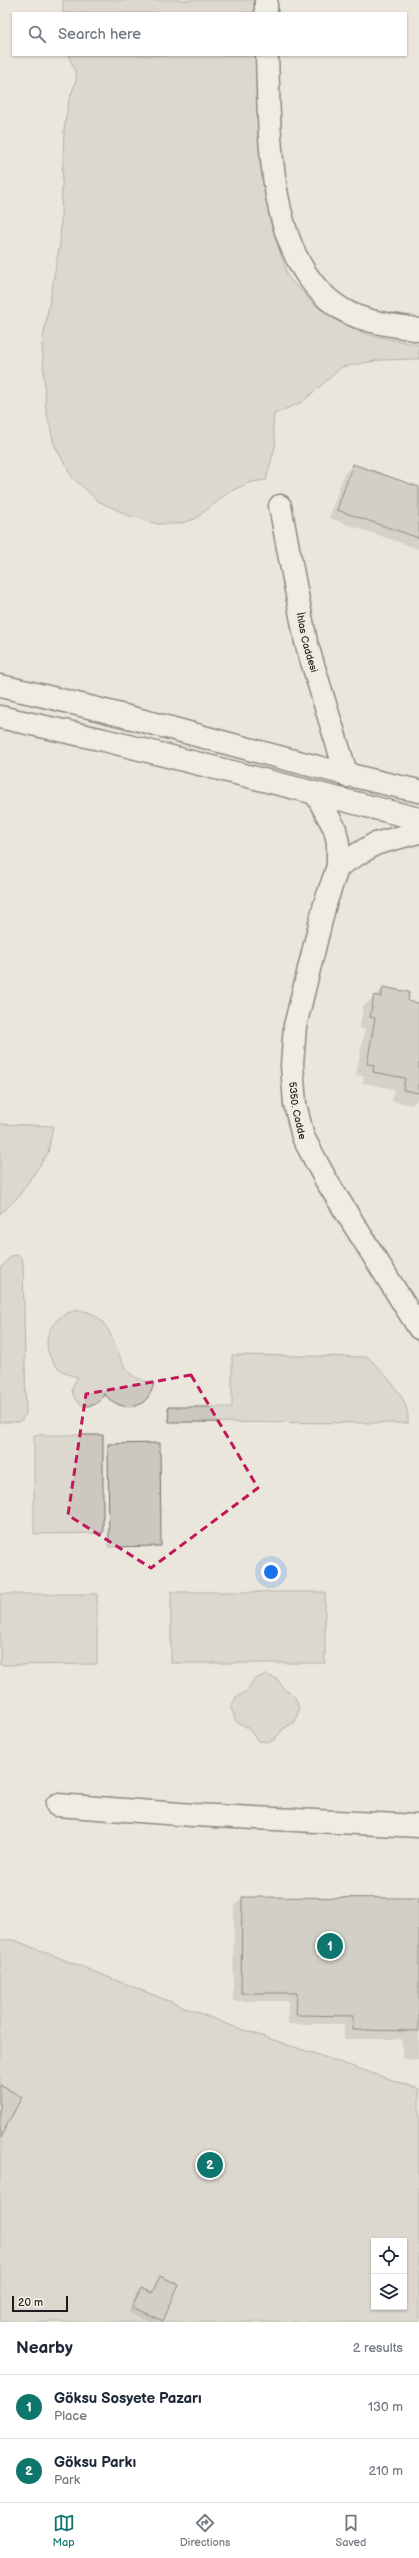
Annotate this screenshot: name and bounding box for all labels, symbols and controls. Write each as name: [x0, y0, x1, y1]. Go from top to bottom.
search box: [12, 12, 407, 56]
icon: search: [26, 23, 48, 45]
text: Search here: [58, 25, 141, 44]
street label: İhlas Caddesi: [293, 611, 320, 674]
street label: 5350. Cadde: [286, 1081, 308, 1141]
your location: [261, 1562, 281, 1582]
pin: 1: [317, 1931, 343, 1961]
pin: 2: [197, 2150, 223, 2180]
map controls: [371, 2238, 407, 2310]
button: locate: [371, 2238, 407, 2274]
button: layers: [371, 2274, 407, 2310]
scale bar: [12, 2294, 68, 2313]
text: 20 m: [18, 2296, 43, 2309]
text: Nearby: [16, 2338, 73, 2358]
text: 2 results: [353, 2340, 403, 2356]
text: Göksu Sosyete Pazarı: [54, 2389, 202, 2408]
text: 1: [26, 2399, 32, 2415]
text: 130 m: [368, 2399, 403, 2415]
text: Place: [54, 2408, 87, 2424]
text: Göksu Parkı: [54, 2453, 136, 2472]
text: 2: [25, 2463, 33, 2479]
text: 210 m: [369, 2463, 403, 2479]
text: Park: [54, 2472, 80, 2488]
tab: Map: [53, 2512, 75, 2549]
tab: Directions: [180, 2512, 230, 2549]
tab: Saved: [336, 2512, 366, 2549]

